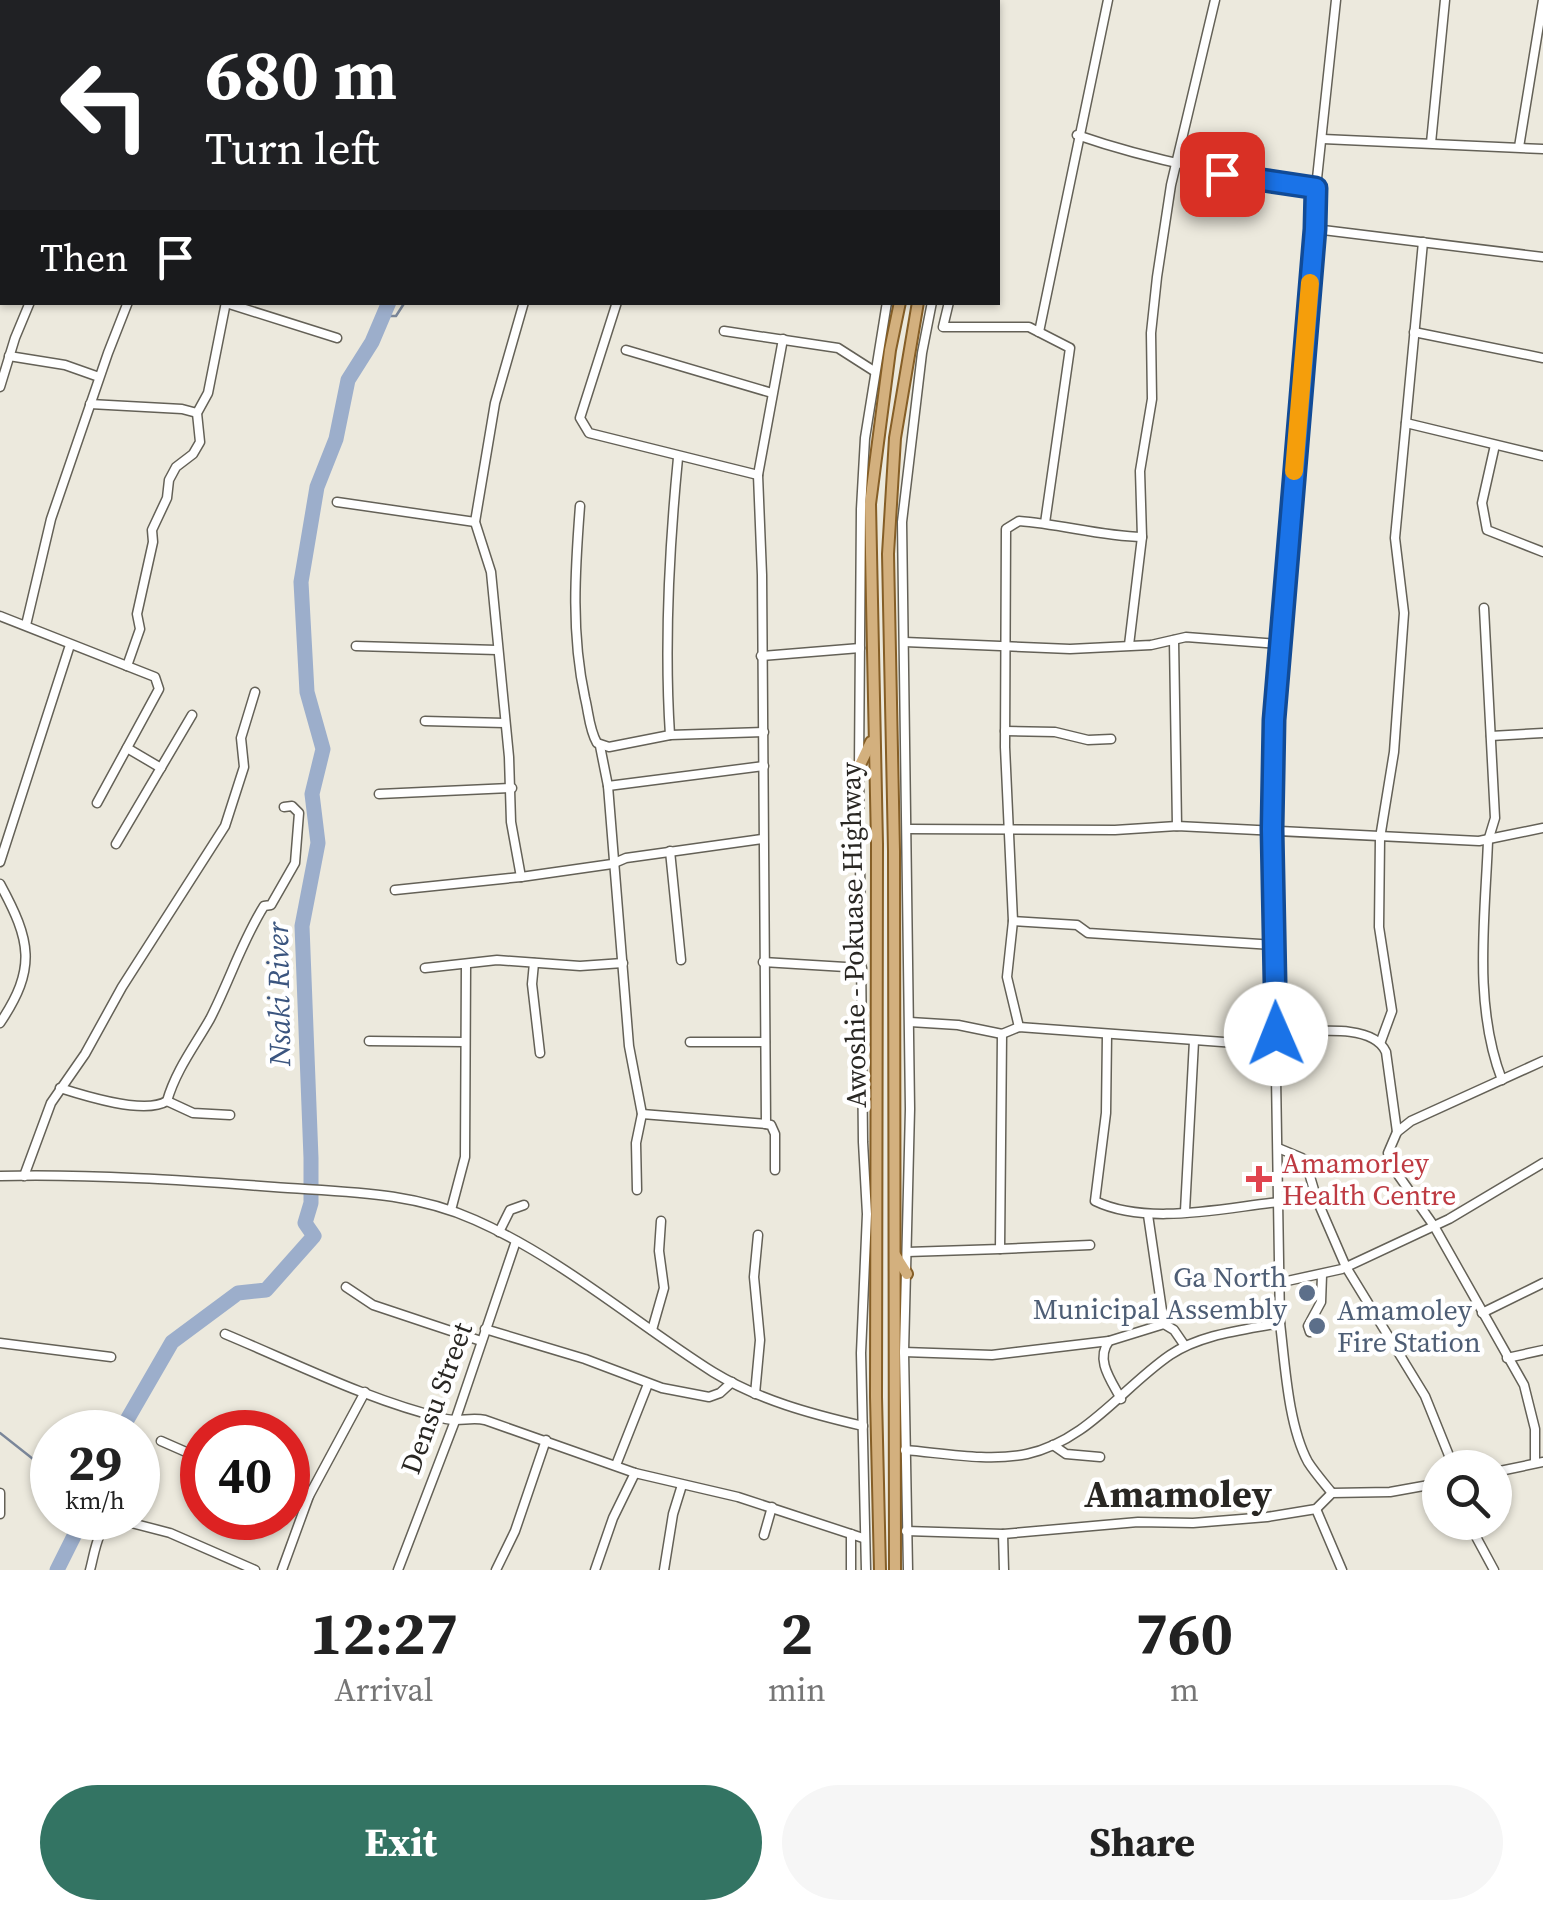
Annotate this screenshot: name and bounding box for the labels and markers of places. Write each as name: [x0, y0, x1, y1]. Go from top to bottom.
pin: [1180, 132, 1265, 217]
place label: Amamorley Health Centre: [1282, 1144, 1456, 1214]
marker: Amamorley Health Centre: [1246, 1166, 1272, 1192]
place label: Ga North Municipal Assembly: [1033, 1258, 1288, 1328]
marker: Ga North Municipal Assembly: [1296, 1282, 1318, 1304]
place label: Amamoley Fire Station: [1337, 1291, 1481, 1361]
marker: Amamoley Fire Station: [1306, 1315, 1328, 1337]

